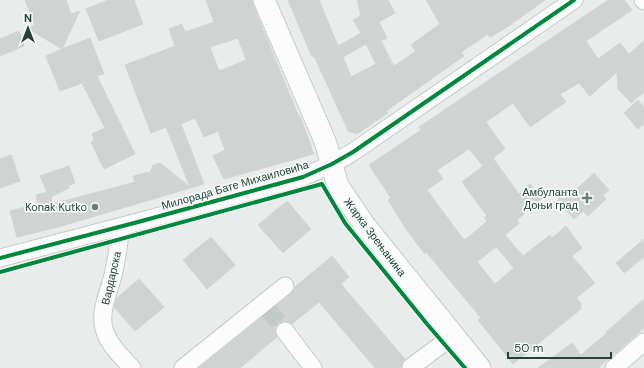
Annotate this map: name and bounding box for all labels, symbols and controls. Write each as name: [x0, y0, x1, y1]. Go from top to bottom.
north arrow: [8, 8, 48, 48]
text: N: [24, 11, 32, 25]
street label: Милорада Бате Михаиловића: [160, 157, 311, 213]
place label: Амбуланта Доњи град: [522, 185, 579, 212]
marker: Амбуланта Доњи град: [581, 192, 593, 204]
street label: Жарка Зрењанина: [341, 195, 410, 280]
place label: Konak Kutko: [25, 200, 87, 214]
marker: Konak Kutko: [90, 202, 100, 212]
street label: Вардарска: [98, 249, 124, 306]
scale bar: [508, 334, 611, 360]
text: 50 m: [514, 340, 543, 356]

